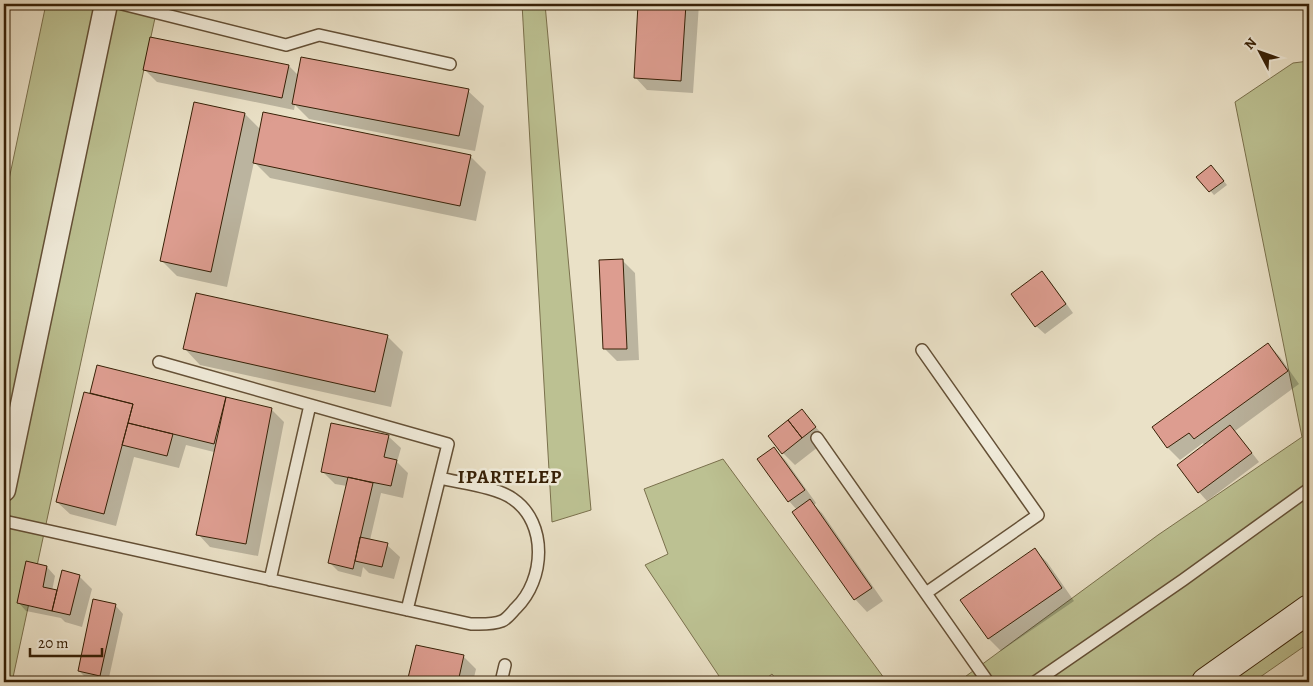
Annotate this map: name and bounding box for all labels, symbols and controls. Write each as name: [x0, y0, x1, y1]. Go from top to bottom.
north arrow: [1236, 28, 1286, 78]
text: N: [1240, 34, 1261, 54]
district label: IPARTELEP: [458, 464, 562, 490]
scale bar: [30, 626, 102, 658]
text: 20 m: [38, 633, 69, 653]

